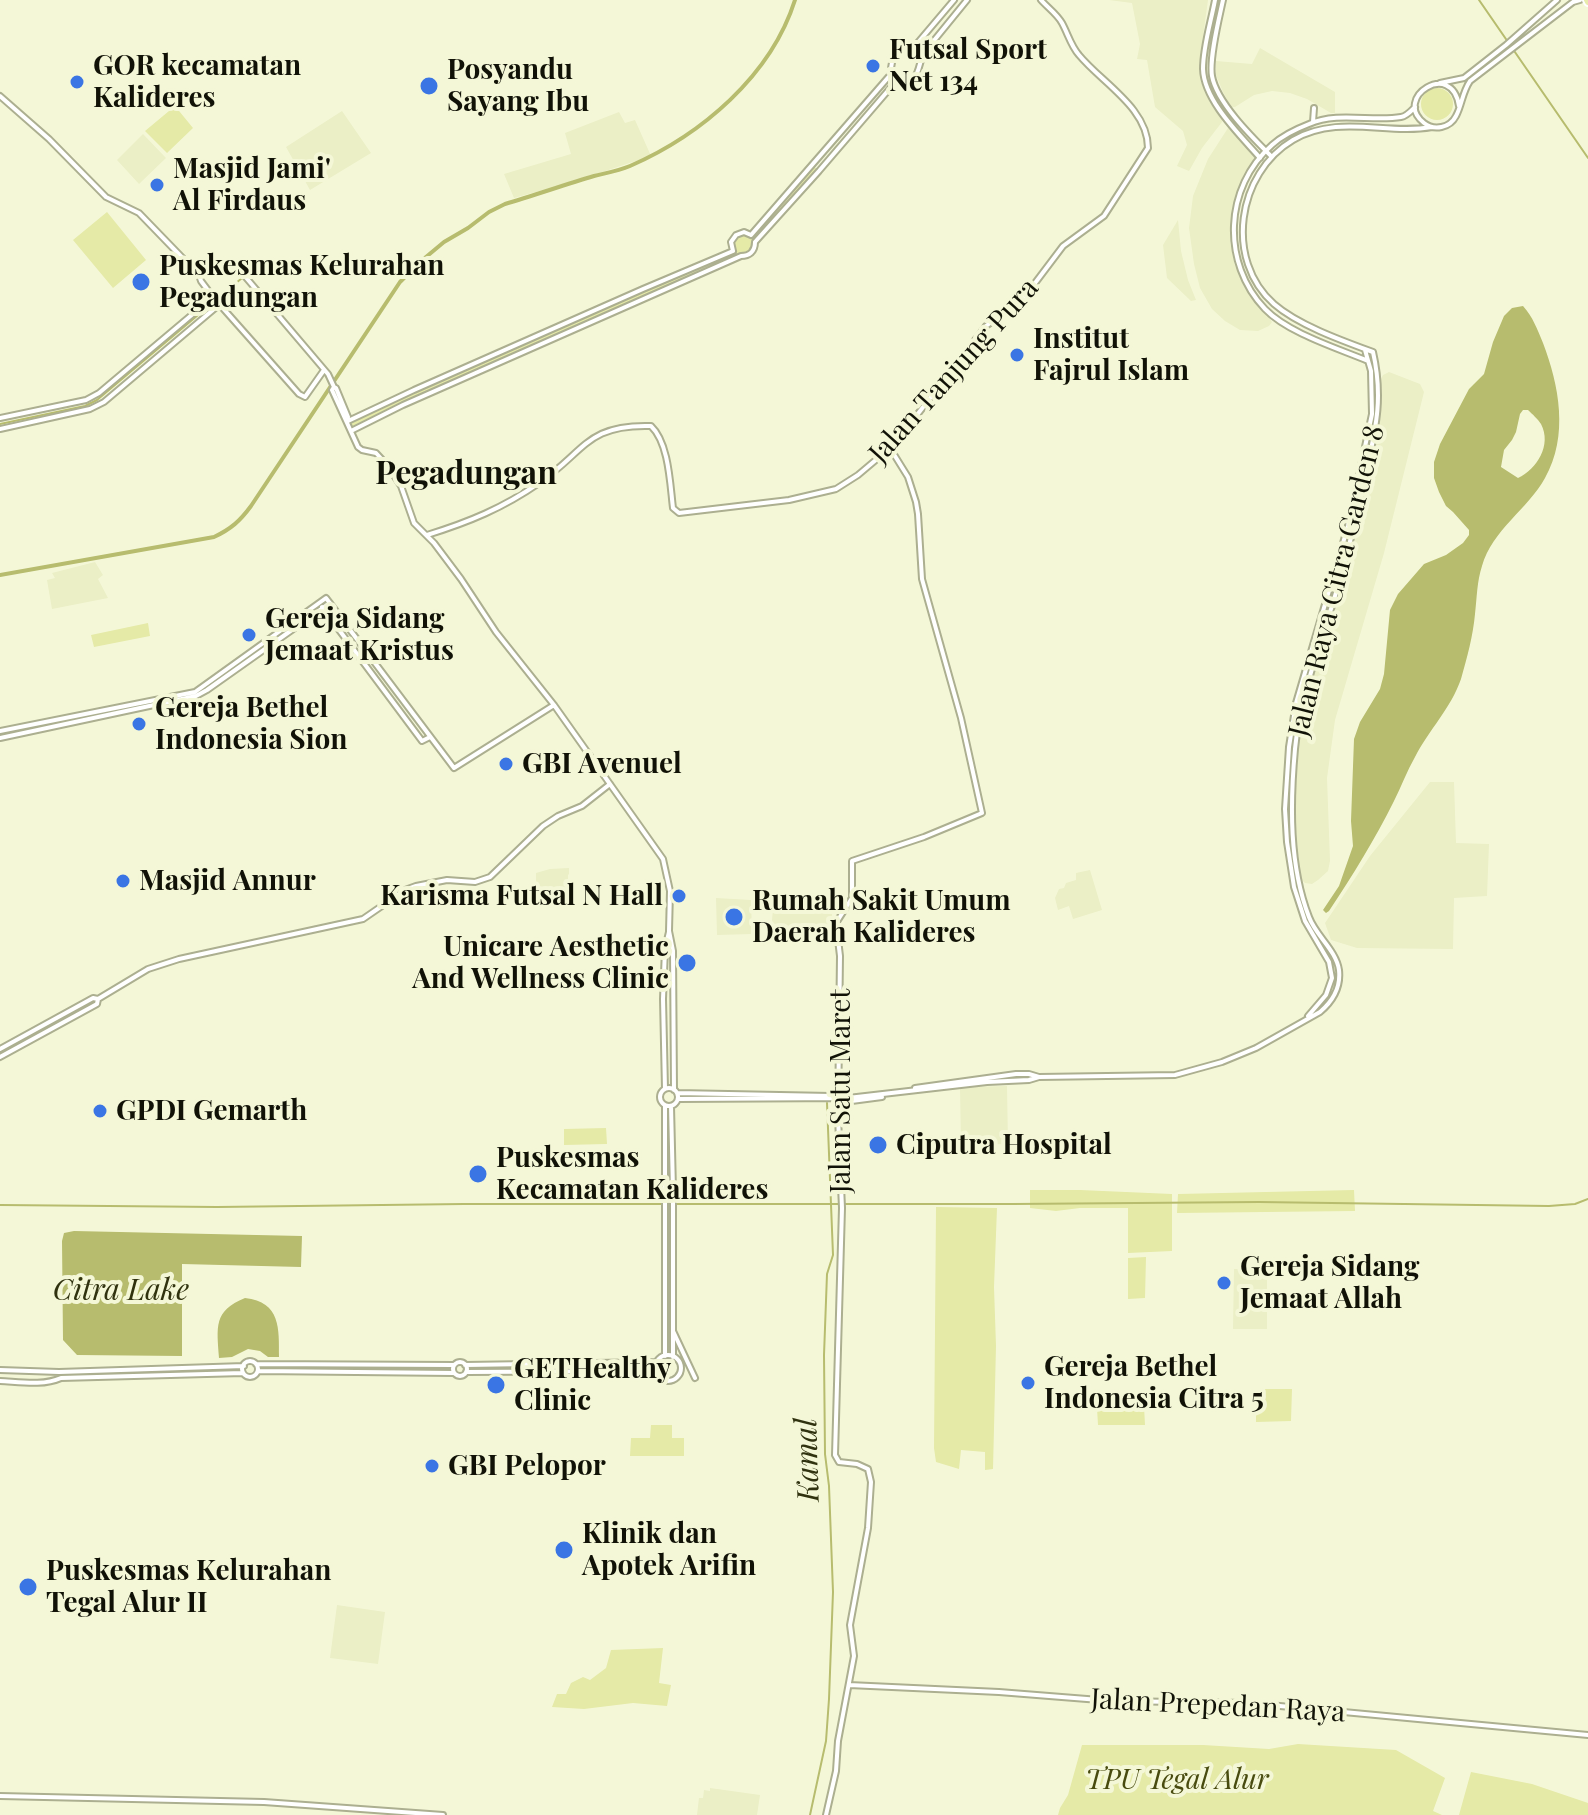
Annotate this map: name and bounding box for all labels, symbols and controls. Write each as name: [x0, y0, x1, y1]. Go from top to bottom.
place label: Futsal Sport Net 134: [889, 33, 1047, 99]
place label: GOR kecamatan Kalideres: [93, 49, 301, 115]
place label: Posyandu Sayang Ibu: [447, 53, 589, 119]
marker: Futsal Sport Net 134: [864, 57, 882, 75]
marker: GOR kecamatan Kalideres: [68, 73, 86, 91]
marker: Posyandu Sayang Ibu: [418, 75, 440, 97]
place label: Masjid Jami' Al Firdaus: [173, 152, 331, 218]
marker: Masjid Jami' Al Firdaus: [148, 176, 166, 194]
place label: Puskesmas Kelurahan Pegadungan: [159, 249, 445, 315]
marker: Puskesmas Kelurahan Pegadungan: [130, 271, 152, 293]
street label: Jalan Tanjung Pura: [862, 272, 1046, 470]
place label: Institut Fajrul Islam: [1033, 322, 1189, 388]
marker: Institut Fajrul Islam: [1008, 346, 1026, 364]
street label: Jalan Raya Citra Garden 8: [1282, 422, 1392, 740]
district label: Pegadungan: [375, 455, 557, 493]
place label: Gereja Sidang Jemaat Kristus: [265, 602, 454, 668]
marker: Gereja Sidang Jemaat Kristus: [240, 626, 258, 644]
place label: Gereja Bethel Indonesia Sion: [155, 691, 348, 757]
marker: Gereja Bethel Indonesia Sion: [130, 715, 148, 733]
place label: GBI Avenuel: [522, 747, 682, 781]
marker: GBI Avenuel: [497, 755, 515, 773]
place label: Masjid Annur: [139, 864, 316, 898]
marker: Masjid Annur: [114, 872, 132, 890]
place label: Karisma Futsal N Hall: [380, 879, 663, 913]
place label: Rumah Sakit Umum Daerah Kalideres: [752, 884, 1011, 950]
marker: Karisma Futsal N Hall: [670, 887, 688, 905]
marker: Rumah Sakit Umum Daerah Kalideres: [723, 906, 745, 928]
place label: Unicare Aesthetic And Wellness Clinic: [412, 930, 669, 996]
marker: Unicare Aesthetic And Wellness Clinic: [676, 952, 698, 974]
street label: Jalan Satu Maret: [824, 989, 858, 1193]
place label: GPDI Gemarth: [116, 1094, 307, 1128]
marker: GPDI Gemarth: [91, 1102, 109, 1120]
place label: Ciputra Hospital: [896, 1128, 1112, 1162]
marker: Ciputra Hospital: [867, 1134, 889, 1156]
place label: Puskesmas Kecamatan Kalideres: [496, 1141, 768, 1207]
marker: Puskesmas Kecamatan Kalideres: [467, 1163, 489, 1185]
place label: Gereja Sidang Jemaat Allah: [1240, 1250, 1420, 1316]
water label: Citra Lake: [53, 1273, 189, 1309]
marker: Gereja Sidang Jemaat Allah: [1215, 1274, 1233, 1292]
place label: Gereja Bethel Indonesia Citra 5: [1044, 1350, 1264, 1416]
place label: GETHealthy Clinic: [514, 1352, 671, 1418]
marker: GETHealthy Clinic: [485, 1374, 507, 1396]
marker: Gereja Bethel Indonesia Citra 5: [1019, 1374, 1037, 1392]
water label: Kamal: [789, 1418, 827, 1502]
place label: GBI Pelopor: [448, 1449, 606, 1483]
marker: GBI Pelopor: [423, 1457, 441, 1475]
place label: Klinik dan Apotek Arifin: [582, 1517, 756, 1583]
marker: Klinik dan Apotek Arifin: [553, 1539, 575, 1561]
place label: Puskesmas Kelurahan Tegal Alur II: [46, 1554, 332, 1620]
marker: Puskesmas Kelurahan Tegal Alur II: [17, 1576, 39, 1598]
street label: Jalan Prepedan Raya: [1090, 1683, 1346, 1729]
park label: TPU Tegal Alur: [1085, 1763, 1269, 1797]

